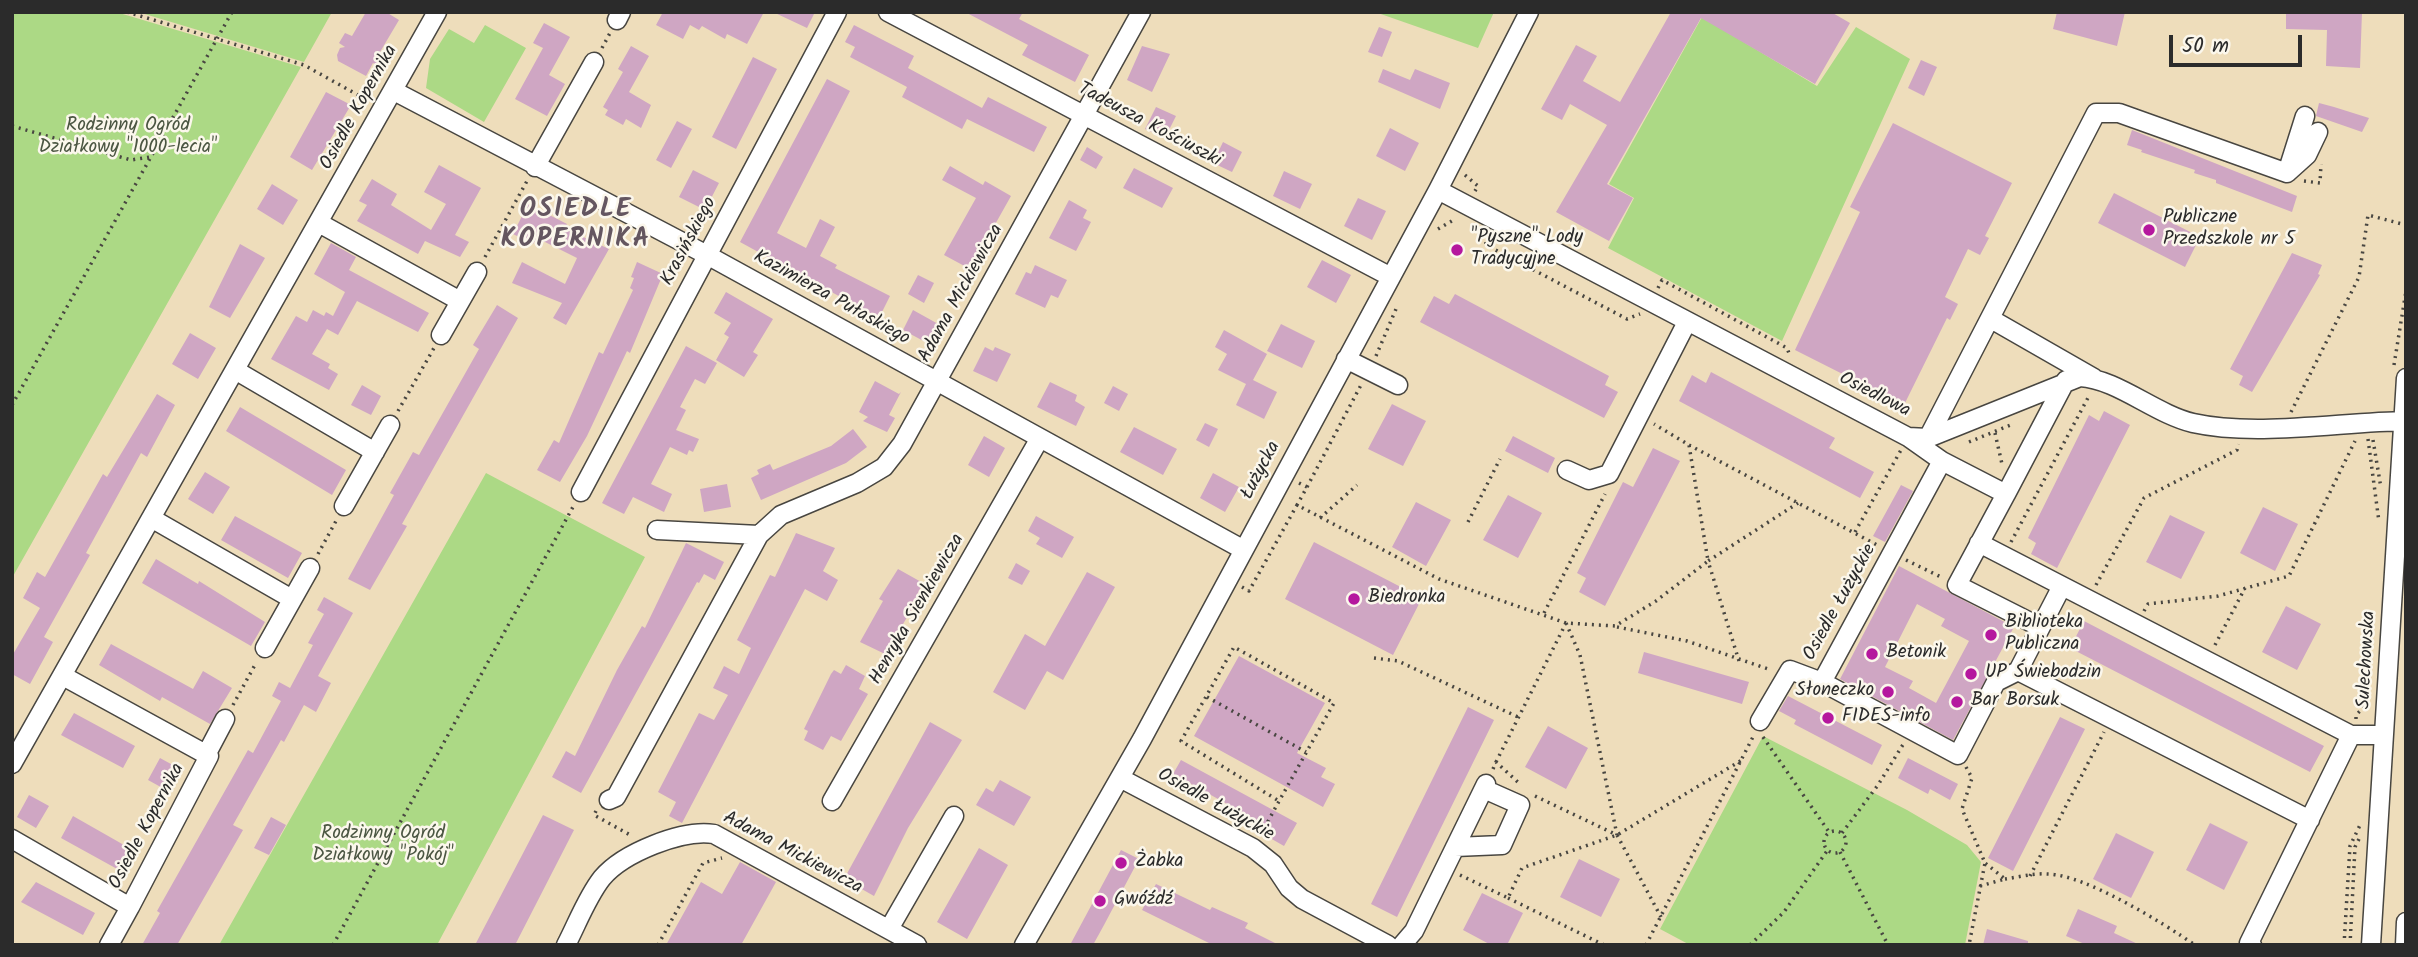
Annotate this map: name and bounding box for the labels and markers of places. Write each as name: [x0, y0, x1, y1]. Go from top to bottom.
place label: Publiczne Przedszkole nr 5: [2163, 208, 2295, 252]
marker: Publiczne Przedszkole nr 5: [2141, 222, 2157, 238]
place label: "Pyszne" Lody Tradycyjne: [1471, 228, 1583, 272]
marker: "Pyszne" Lody Tradycyjne: [1449, 242, 1465, 258]
place label: Biedronka: [1368, 588, 1446, 610]
marker: Biedronka: [1346, 591, 1362, 607]
place label: Biblioteka Publiczna: [2005, 613, 2083, 657]
marker: Biblioteka Publiczna: [1983, 627, 1999, 643]
place label: Betonik: [1886, 643, 1946, 665]
marker: Betonik: [1864, 646, 1880, 662]
place label: UP Świebodzin: [1985, 663, 2101, 685]
marker: UP Świebodzin: [1963, 666, 1979, 682]
place label: Słoneczko: [1795, 681, 1874, 703]
marker: Słoneczko: [1880, 684, 1896, 700]
place label: Bar Borsuk: [1971, 691, 2059, 713]
marker: Bar Borsuk: [1949, 694, 1965, 710]
place label: FIDES-info: [1842, 707, 1930, 729]
marker: FIDES-info: [1820, 710, 1836, 726]
place label: Żabka: [1135, 852, 1183, 874]
marker: Żabka: [1113, 855, 1129, 871]
place label: Gwóźdź: [1114, 890, 1173, 912]
marker: Gwóźdź: [1092, 893, 1108, 909]

